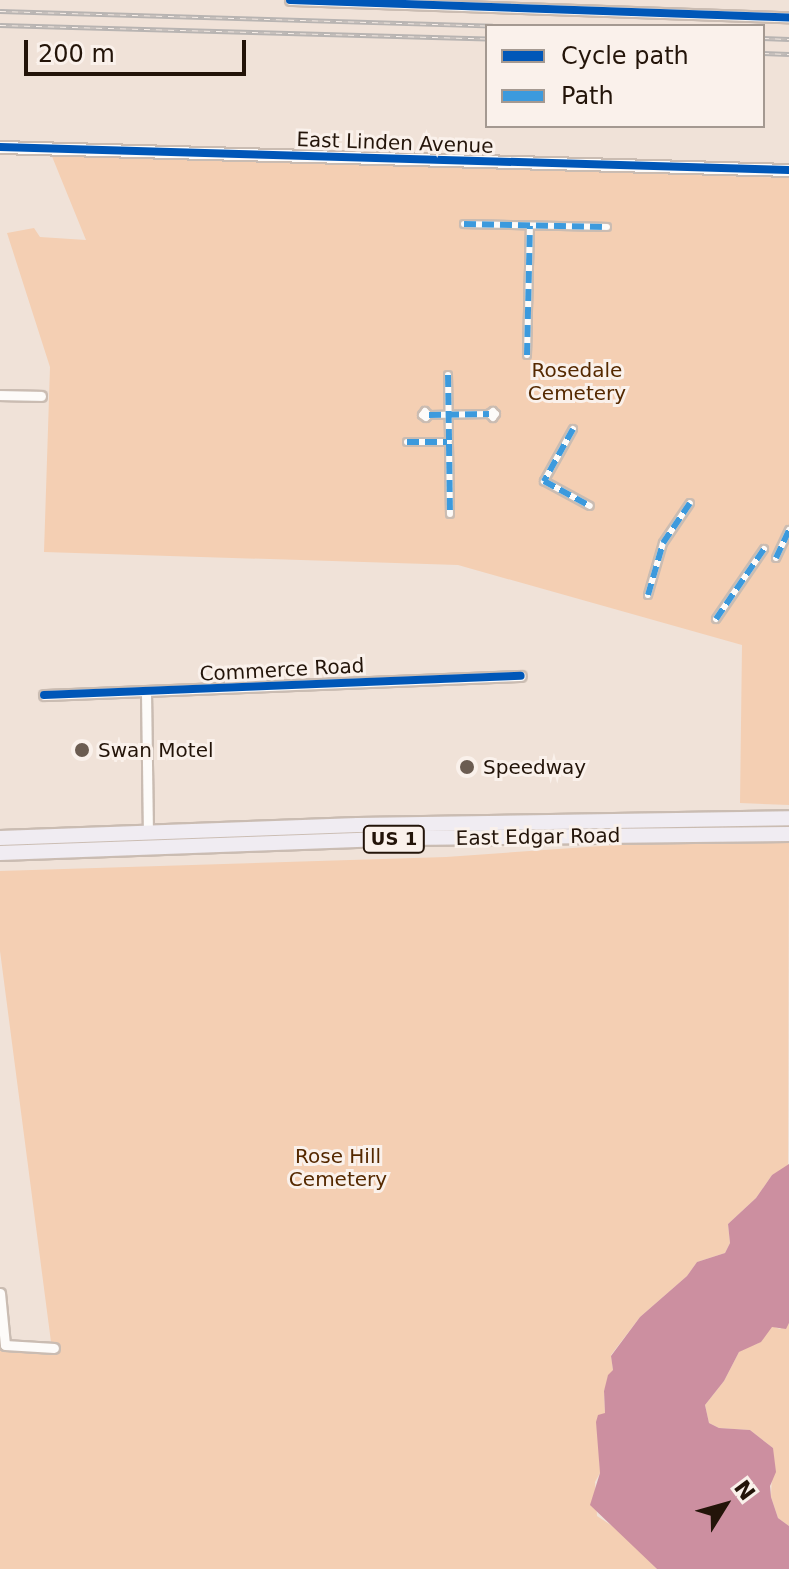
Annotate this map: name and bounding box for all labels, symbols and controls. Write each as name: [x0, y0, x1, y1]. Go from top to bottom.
scale bar: [28, 24, 250, 74]
legend: [485, 24, 765, 128]
text: 200 m: [38, 40, 115, 68]
text: Cycle path: [561, 42, 689, 70]
text: Path: [561, 82, 614, 110]
street label: East Linden Avenue: [296, 128, 494, 158]
park label: Rosedale Cemetery: [528, 358, 626, 405]
street label: Commerce Road: [199, 654, 365, 686]
place label: Swan Motel: [98, 738, 214, 762]
marker: Swan Motel: [73, 741, 91, 759]
place label: Speedway: [483, 755, 586, 779]
marker: Speedway: [458, 758, 476, 776]
street label: East Edgar Road: [456, 824, 620, 850]
road number: US 1: [362, 825, 426, 853]
park label: Rose Hill Cemetery: [289, 1145, 387, 1192]
north arrow: [685, 1465, 765, 1545]
text: N: [729, 1475, 760, 1505]

